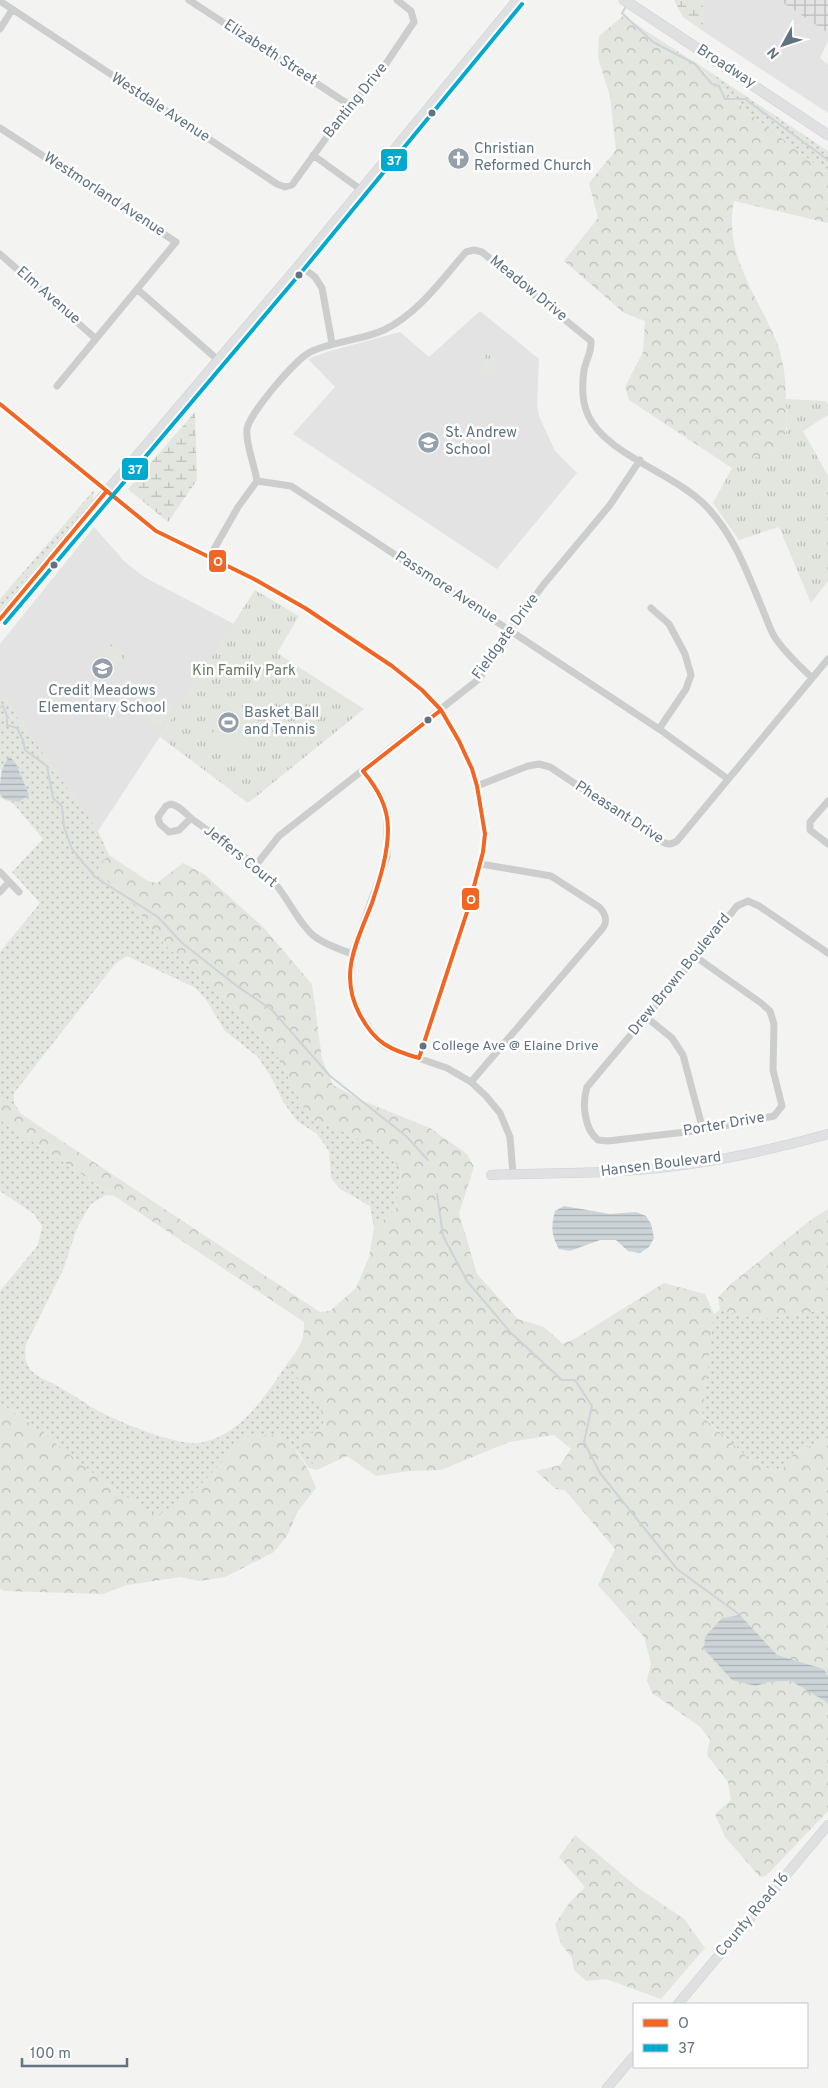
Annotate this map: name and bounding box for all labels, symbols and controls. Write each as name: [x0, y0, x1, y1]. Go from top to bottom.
street label: Elizabeth Street: [220, 16, 320, 90]
north arrow: [758, 20, 808, 70]
street label: Broadway: [693, 41, 759, 93]
text: N: [764, 43, 784, 62]
street label: Banting Drive: [320, 59, 392, 143]
street label: Westdale Avenue: [107, 69, 213, 147]
unlabelled marker: [427, 108, 437, 118]
place label: Christian Reformed Church: [474, 140, 591, 176]
church icon: Christian Reformed Church: [446, 146, 470, 170]
line badge: 37: [380, 148, 408, 172]
street label: Westmorland Avenue: [40, 149, 168, 241]
text: 37: [386, 153, 402, 170]
street label: Meadow Drive: [485, 252, 571, 326]
street label: Elm Avenue: [12, 263, 84, 329]
unlabelled marker: [294, 270, 304, 280]
place label: St. Andrew School: [445, 424, 517, 460]
school or university icon: St. Andrew School: [417, 430, 441, 454]
line badge: 37: [121, 457, 149, 481]
text: 37: [127, 462, 143, 479]
street label: Passmore Avenue: [391, 548, 501, 628]
line badge: O: [208, 549, 227, 573]
text: O: [213, 554, 223, 571]
unlabelled marker: [49, 560, 59, 570]
street label: Fieldgate Drive: [468, 590, 544, 684]
school or university icon: Credit Meadows Elementary School: [90, 656, 114, 680]
park label: Kin Family Park: [192, 662, 296, 681]
place label: Credit Meadows Elementary School: [38, 682, 166, 718]
place label: Basket Ball and Tennis: [244, 704, 319, 740]
sports icon: Basket Ball and Tennis: [216, 710, 240, 734]
unlabelled marker: [423, 715, 433, 725]
street label: Pheasant Drive: [571, 777, 667, 849]
street label: Jeffers Court: [199, 822, 281, 892]
line badge: O: [461, 887, 480, 911]
text: O: [466, 892, 476, 909]
street label: Drew Brown Boulevard: [625, 910, 735, 1040]
place label: College Ave @ Elaine Drive: [432, 1038, 599, 1055]
marker: College Ave @ Elaine Drive: [418, 1041, 428, 1051]
street label: Porter Drive: [682, 1108, 766, 1142]
street label: Hansen Boulevard: [600, 1148, 722, 1182]
street label: County Road 16: [712, 1869, 794, 1961]
legend: [633, 2003, 808, 2068]
text: O: [678, 2015, 689, 2034]
scale bar: [22, 2036, 128, 2068]
text: 37: [678, 2040, 695, 2059]
text: 100 m: [30, 2045, 71, 2064]

